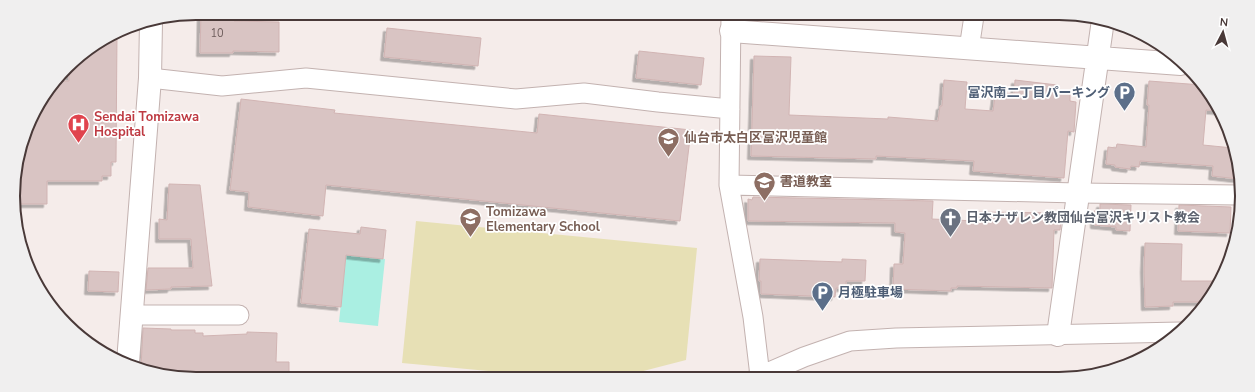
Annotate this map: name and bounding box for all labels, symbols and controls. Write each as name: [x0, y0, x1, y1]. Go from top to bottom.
north arrow: [1203, 12, 1243, 52]
text: N: [1219, 15, 1229, 30]
house number: 10: [210, 26, 224, 41]
parking icon: 富沢南二丁目パーキング: [1112, 80, 1138, 113]
place label: 富沢南二丁目パーキング: [967, 84, 1110, 102]
place label: Sendai Tomizawa Hospital: [94, 108, 199, 141]
hospital icon: Sendai Tomizawa Hospital: [66, 111, 92, 144]
school or university icon: 仙台市太白区富沢児童館: [655, 125, 681, 158]
place label: 仙台市太白区富沢児童館: [684, 129, 827, 147]
school or university icon: 書道教室: [751, 169, 777, 202]
place label: 書道教室: [780, 173, 832, 191]
place label: Tomizawa Elementary School: [486, 203, 601, 236]
church icon: 日本ナザレン教団仙台富沢キリスト教会: [938, 205, 964, 238]
school or university icon: Tomizawa Elementary School: [458, 206, 484, 239]
place label: 日本ナザレン教団仙台富沢キリスト教会: [966, 209, 1200, 227]
parking icon: 月極駐車場: [809, 280, 835, 313]
place label: 月極駐車場: [838, 284, 903, 302]

